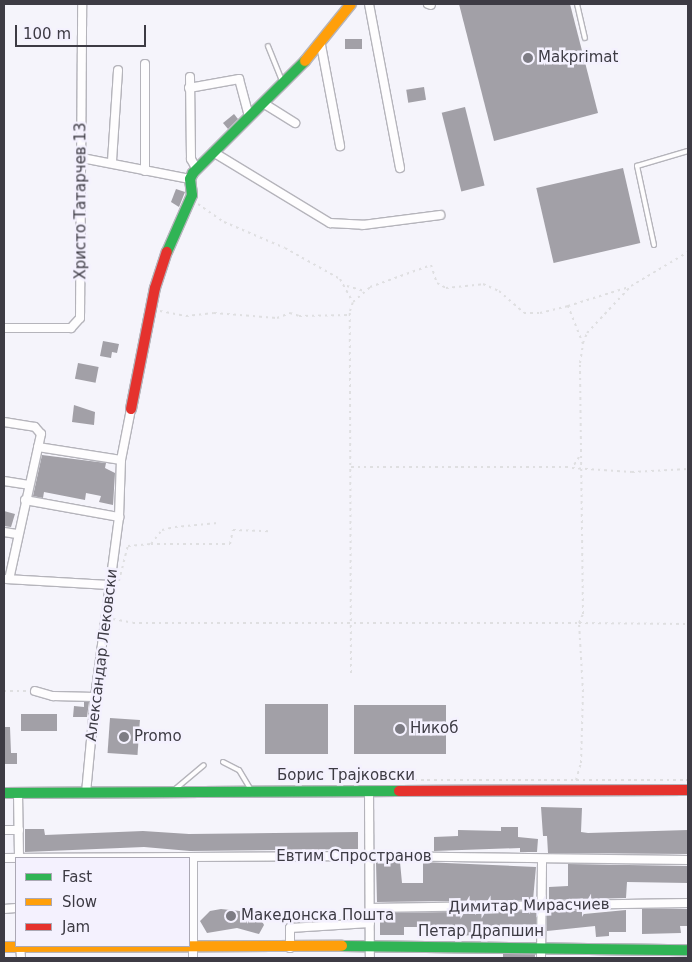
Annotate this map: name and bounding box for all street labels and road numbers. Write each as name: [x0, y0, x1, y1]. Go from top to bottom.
street label: Христо Татарчев 13: [72, 122, 90, 280]
street label: Александар Лековски: [82, 568, 122, 742]
street label: Борис Трајковски: [277, 767, 415, 785]
street label: Евтим Спространов: [276, 848, 432, 866]
street label: Димитар Мирасчиев: [448, 896, 610, 916]
street label: Петар Драпшин: [418, 923, 544, 941]

